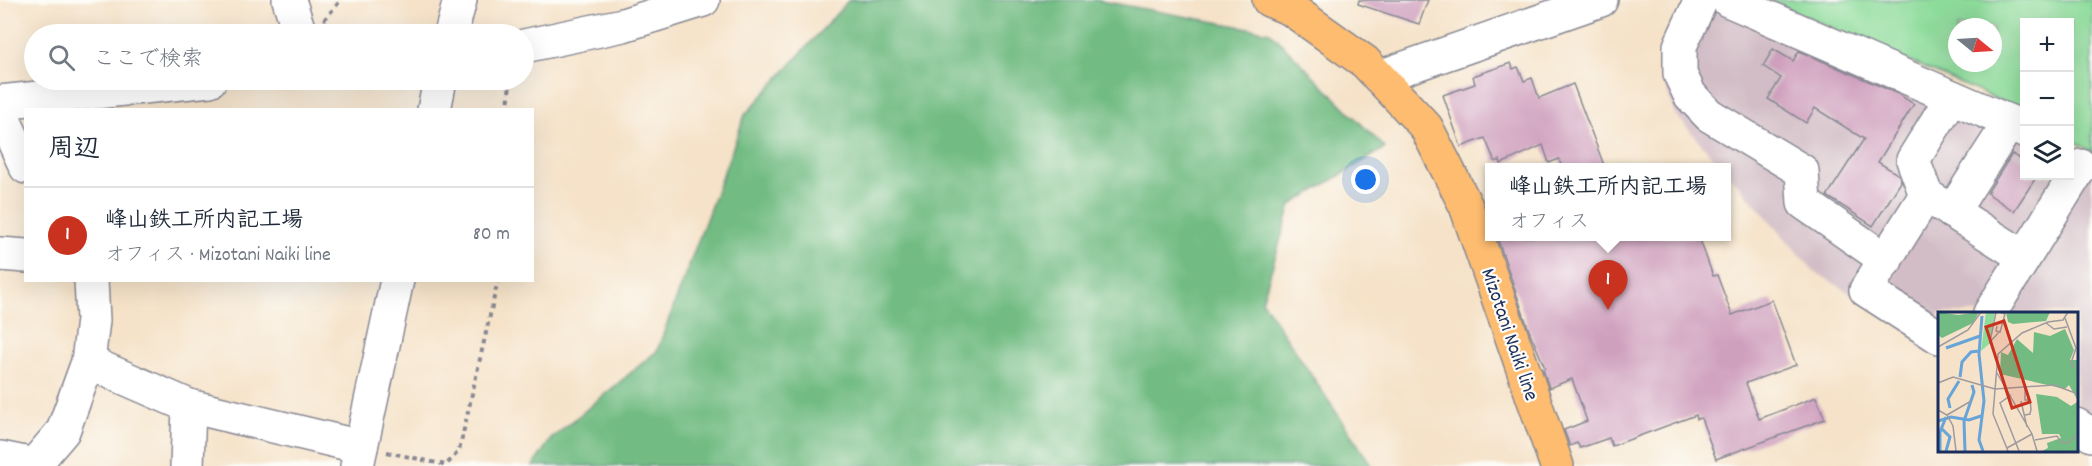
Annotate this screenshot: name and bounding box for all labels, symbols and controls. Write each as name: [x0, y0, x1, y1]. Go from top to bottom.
north arrow: [1948, 18, 2002, 72]
map controls: [2020, 18, 2074, 180]
button: +: [2020, 18, 2074, 72]
search box: [24, 24, 534, 90]
icon: search: [45, 41, 78, 74]
text: ここで検索: [93, 45, 203, 76]
button: −: [2020, 72, 2074, 126]
button: layers: [2020, 126, 2074, 180]
text: 周辺: [48, 132, 100, 169]
popup: [1485, 163, 1731, 241]
your location: [1351, 165, 1380, 194]
text: 峰山鉄工所内記工場: [1509, 173, 1707, 204]
text: 峰山鉄工所内記工場: [105, 206, 303, 237]
text: オフィス: [1509, 209, 1589, 237]
text: 1: [65, 221, 70, 249]
text: 80 m: [473, 221, 510, 249]
text: オフィス · Mizotani Naiki line: [105, 242, 331, 270]
pin: 1: [1588, 260, 1628, 310]
street label: Mizotani Naiki line: [1471, 265, 1545, 405]
inset map: [1938, 312, 2077, 451]

